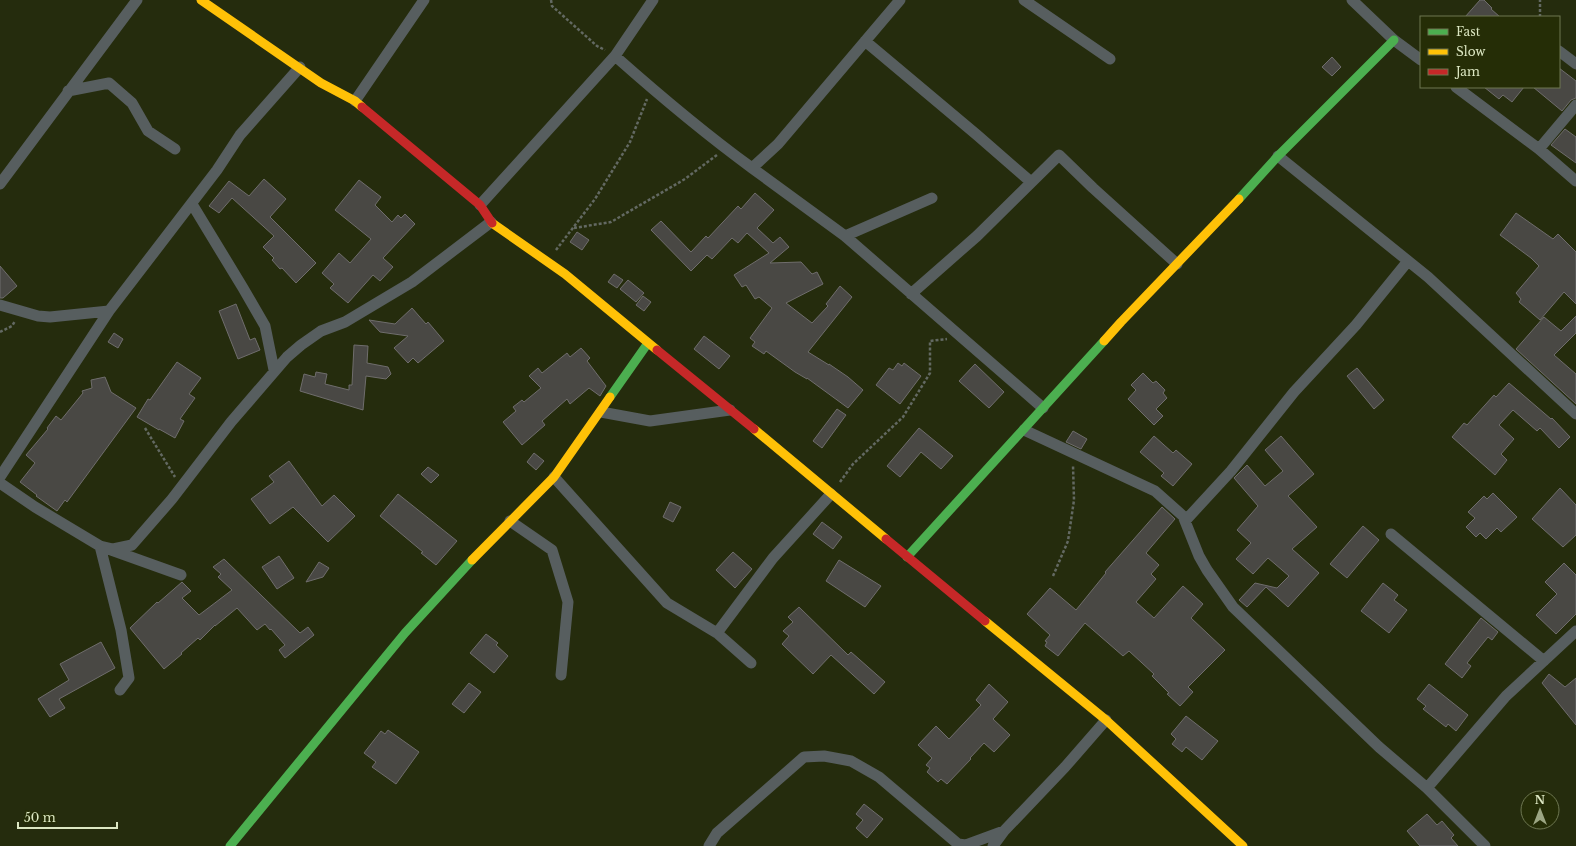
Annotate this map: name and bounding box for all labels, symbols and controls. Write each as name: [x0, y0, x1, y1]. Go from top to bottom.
legend: [1420, 16, 1560, 88]
text: Fast: [1456, 24, 1481, 39]
text: Slow: [1456, 44, 1486, 59]
text: Jam: [1454, 64, 1480, 79]
north arrow: [1520, 790, 1560, 830]
text: N: [1535, 793, 1546, 807]
scale bar: [18, 804, 117, 830]
text: 50 m: [24, 810, 56, 825]

